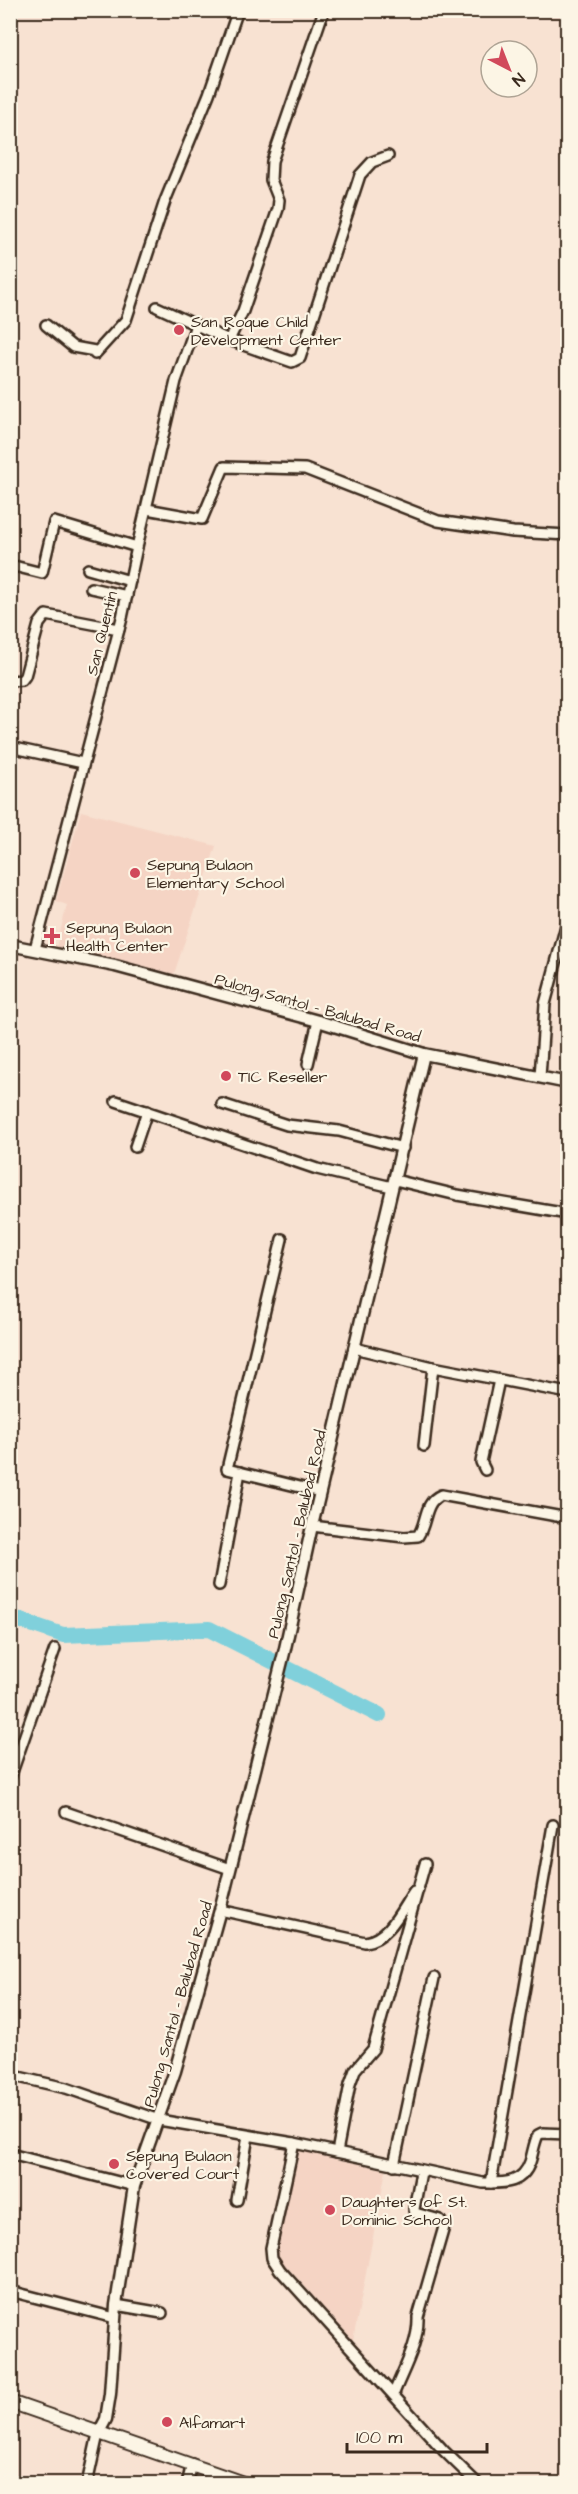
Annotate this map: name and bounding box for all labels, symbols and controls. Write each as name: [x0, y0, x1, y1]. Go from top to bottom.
north arrow: [479, 39, 539, 99]
text: N: [507, 68, 529, 91]
place label: San Roque Child Development Center: [191, 311, 342, 351]
marker: San Roque Child Development Center: [172, 323, 186, 337]
street label: San Quentin: [81, 589, 123, 678]
place label: Sepung Bulaon Elementary School: [147, 854, 284, 895]
marker: Sepung Bulaon Elementary School: [128, 866, 142, 880]
place label: Sepung Bulaon Health Center: [66, 917, 172, 957]
marker: Sepung Bulaon Health Center: [43, 927, 61, 945]
street label: Pulong Santol - Balubad Road: [212, 968, 423, 1049]
place label: TIC Reseller: [238, 1066, 328, 1088]
marker: TIC Reseller: [219, 1069, 233, 1083]
street label: Pulong Santol - Balubad Road: [262, 1428, 333, 1641]
street label: Pulong Santol - Balubad Road: [138, 1899, 219, 2110]
place label: Sepung Bulaon Covered Court: [126, 2145, 240, 2185]
marker: Sepung Bulaon Covered Court: [107, 2157, 121, 2171]
place label: Daughters of St. Dominic School: [342, 2191, 467, 2231]
marker: Daughters of St. Dominic School: [323, 2203, 337, 2217]
place label: Alfamart: [179, 2412, 246, 2434]
marker: Alfamart: [160, 2415, 174, 2429]
scale bar: [347, 2416, 486, 2454]
text: 100 m: [356, 2425, 402, 2450]

